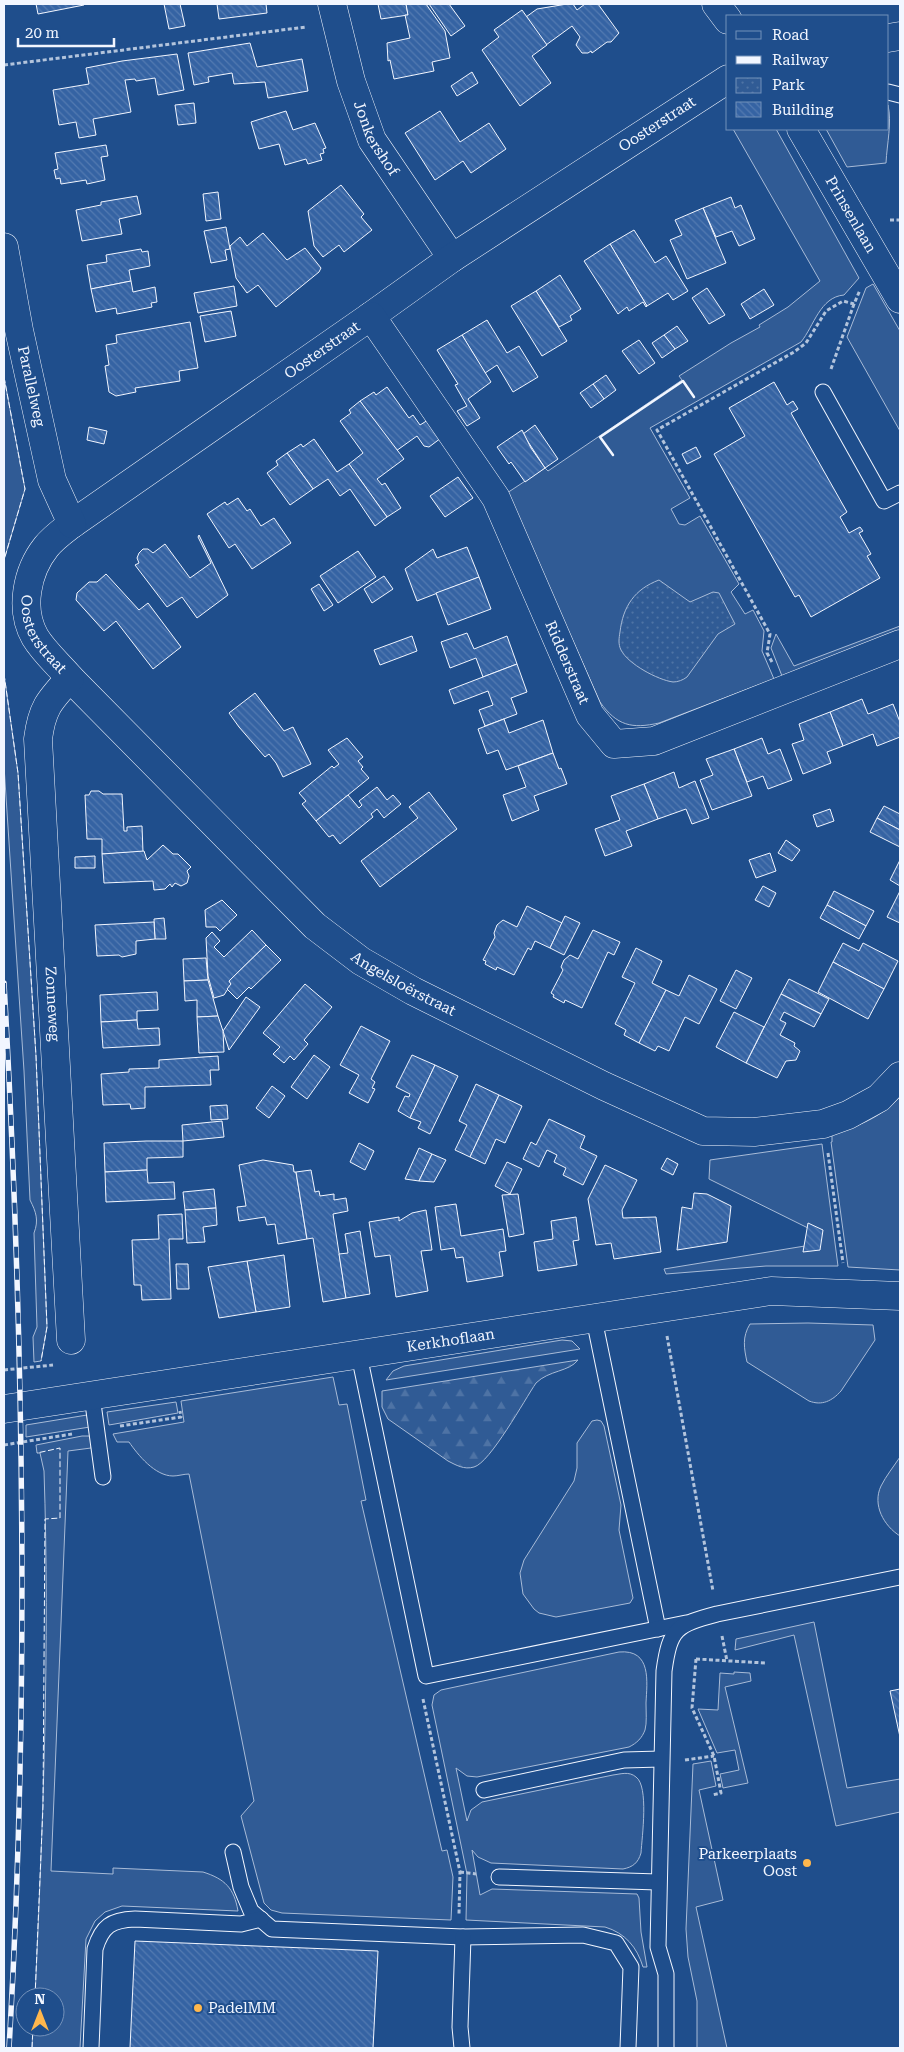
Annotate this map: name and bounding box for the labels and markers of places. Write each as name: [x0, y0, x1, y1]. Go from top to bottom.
place label: Parkeerplaats Oost: [699, 1845, 797, 1880]
marker: Parkeerplaats Oost: [801, 1857, 813, 1869]
place label: PadelMM: [208, 1999, 276, 2017]
marker: PadelMM: [192, 2002, 204, 2014]

